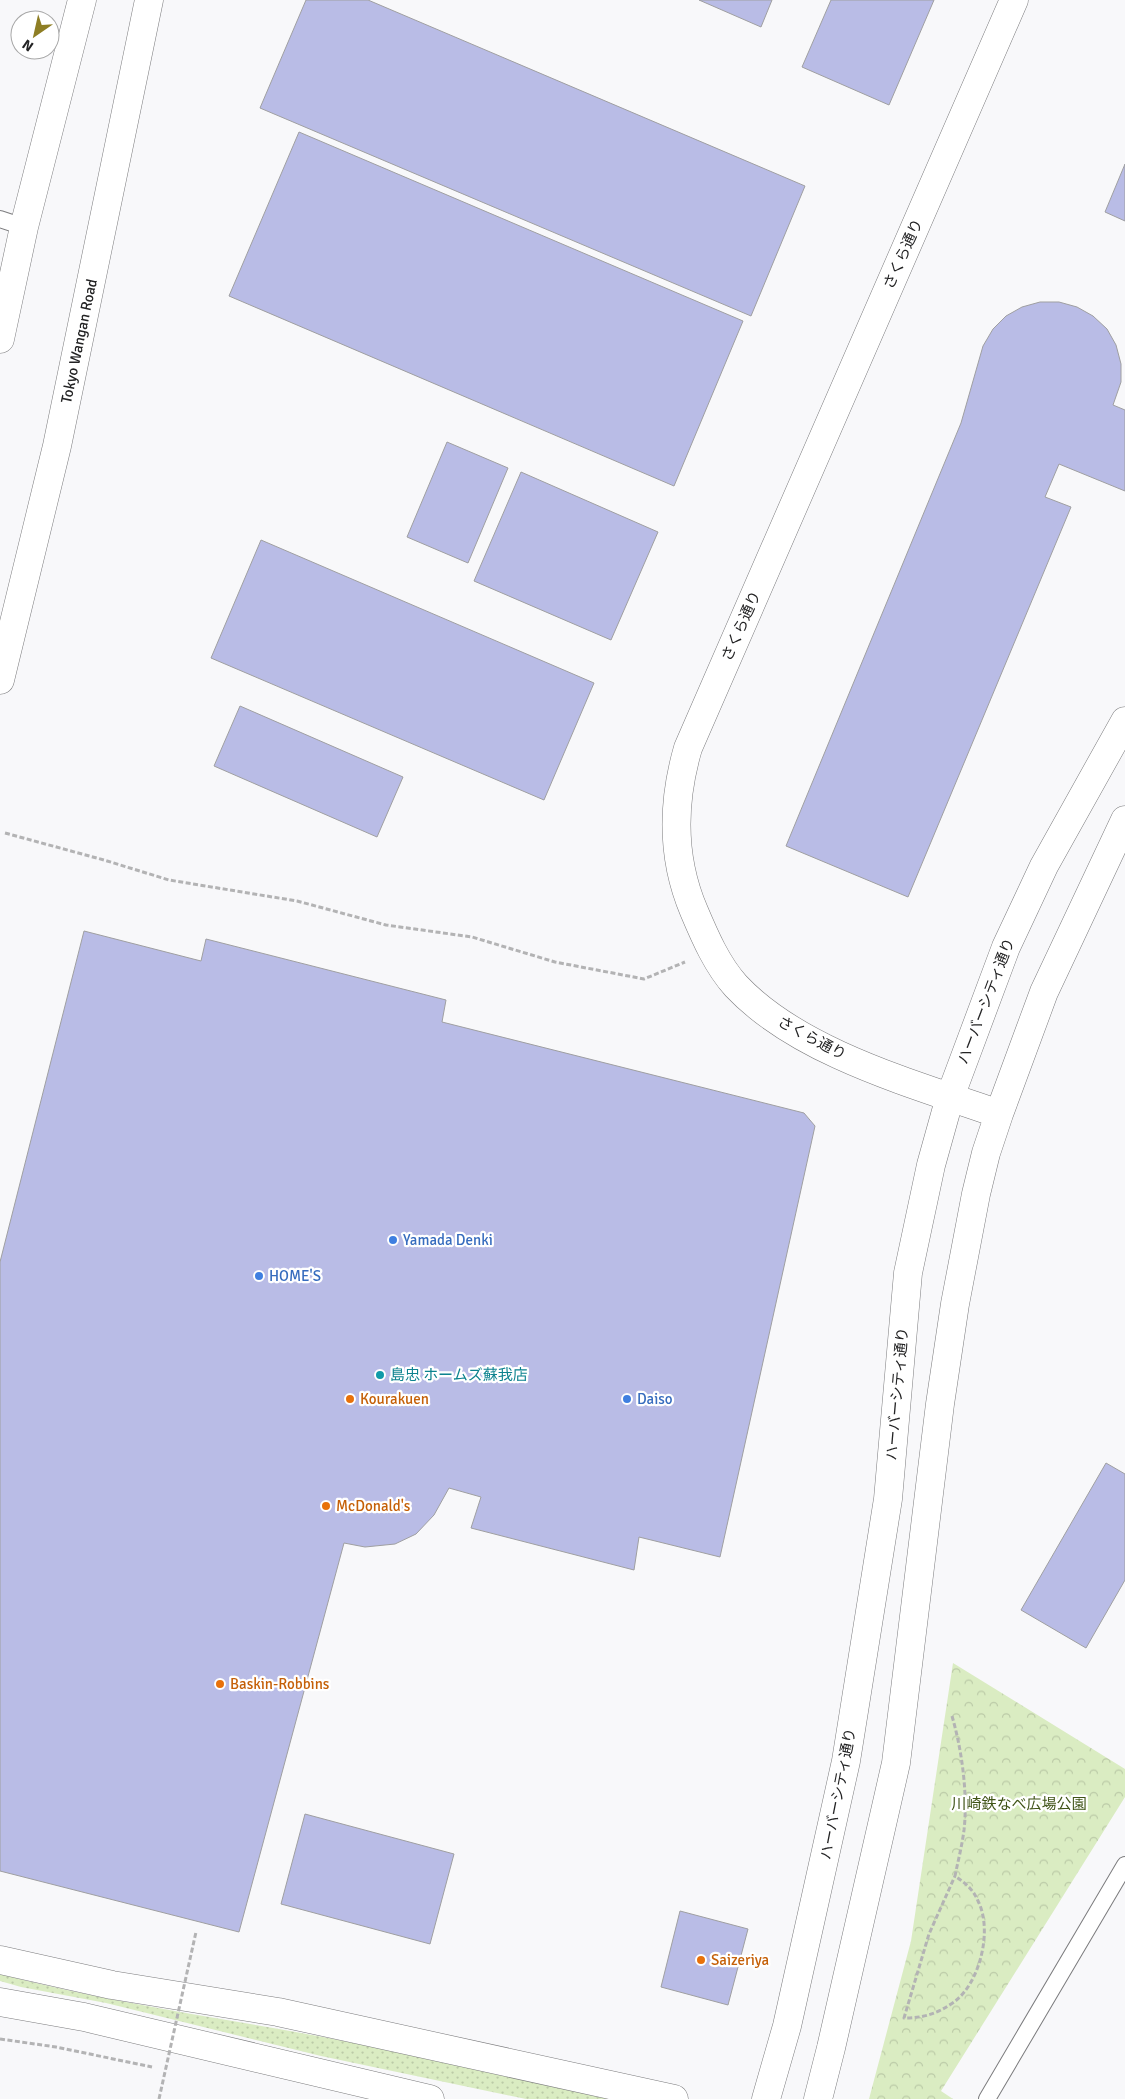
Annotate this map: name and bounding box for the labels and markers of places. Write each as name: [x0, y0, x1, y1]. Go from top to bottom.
place label: Yamada Denki: [403, 1231, 493, 1249]
marker: Yamada Denki: [387, 1234, 399, 1246]
place label: HOME'S: [269, 1267, 321, 1285]
marker: HOME'S: [253, 1270, 265, 1282]
place label: 島忠 ホームズ蘇我店: [390, 1366, 528, 1384]
marker: 島忠 ホームズ蘇我店: [374, 1369, 386, 1381]
place label: Kourakuen: [360, 1390, 429, 1408]
place label: Daiso: [637, 1390, 673, 1408]
marker: Kourakuen: [344, 1393, 356, 1405]
marker: Daiso: [621, 1393, 633, 1405]
place label: McDonald's: [336, 1497, 411, 1515]
marker: McDonald's: [320, 1500, 332, 1512]
place label: Baskin-Robbins: [230, 1675, 330, 1693]
marker: Baskin-Robbins: [214, 1678, 226, 1690]
place label: Saizeriya: [711, 1951, 769, 1969]
marker: Saizeriya: [695, 1954, 707, 1966]

